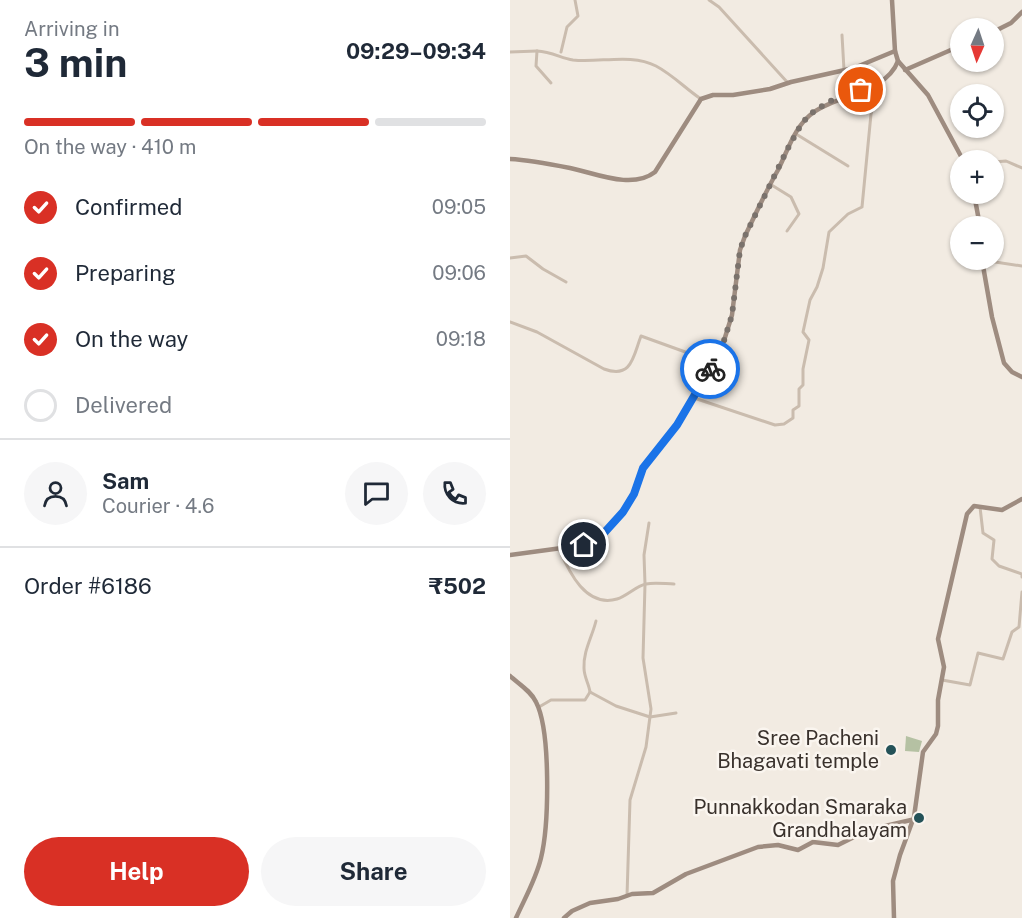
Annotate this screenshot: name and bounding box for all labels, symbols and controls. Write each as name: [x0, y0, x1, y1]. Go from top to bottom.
text: Arriving in: [24, 17, 119, 41]
north arrow: [950, 18, 1004, 72]
map controls: [950, 18, 1004, 270]
text: 09:29–09:34: [346, 38, 486, 64]
text: 3 min: [24, 40, 127, 86]
pin: [835, 64, 886, 115]
icon: bag: [844, 73, 877, 106]
button: locate: [950, 84, 1004, 138]
text: On the way · 410 m: [24, 135, 196, 159]
button: +: [950, 150, 1004, 204]
icon: check: [24, 191, 57, 224]
text: Confirmed: [75, 194, 182, 220]
text: 09:05: [432, 195, 486, 219]
button: −: [950, 216, 1004, 270]
icon: check: [24, 257, 57, 290]
text: Preparing: [75, 260, 176, 286]
text: 09:06: [432, 261, 486, 285]
icon: check: [24, 323, 57, 356]
text: On the way: [75, 326, 188, 352]
text: 09:18: [436, 327, 486, 351]
courier: [680, 339, 740, 399]
icon: bike: [694, 353, 727, 386]
text: Delivered: [75, 392, 172, 418]
button: person: [24, 462, 87, 525]
button: chat: [345, 462, 408, 525]
button: phone: [423, 462, 486, 525]
text: Sam: [102, 468, 149, 494]
text: Courier · 4.6: [102, 494, 214, 518]
pin: [558, 519, 609, 570]
icon: home: [567, 528, 600, 561]
text: Order #6186: [24, 573, 152, 599]
text: ₹502: [429, 573, 486, 599]
place label: Sree Pacheni Bhagavati temple: [717, 726, 879, 773]
marker: Sree Pacheni Bhagavati temple: [884, 743, 898, 757]
place label: Punnakkodan Smaraka Grandhalayam: [694, 795, 907, 842]
marker: Punnakkodan Smaraka Grandhalayam: [912, 811, 926, 825]
button: Help: [24, 837, 249, 906]
button: Share: [261, 837, 486, 906]

